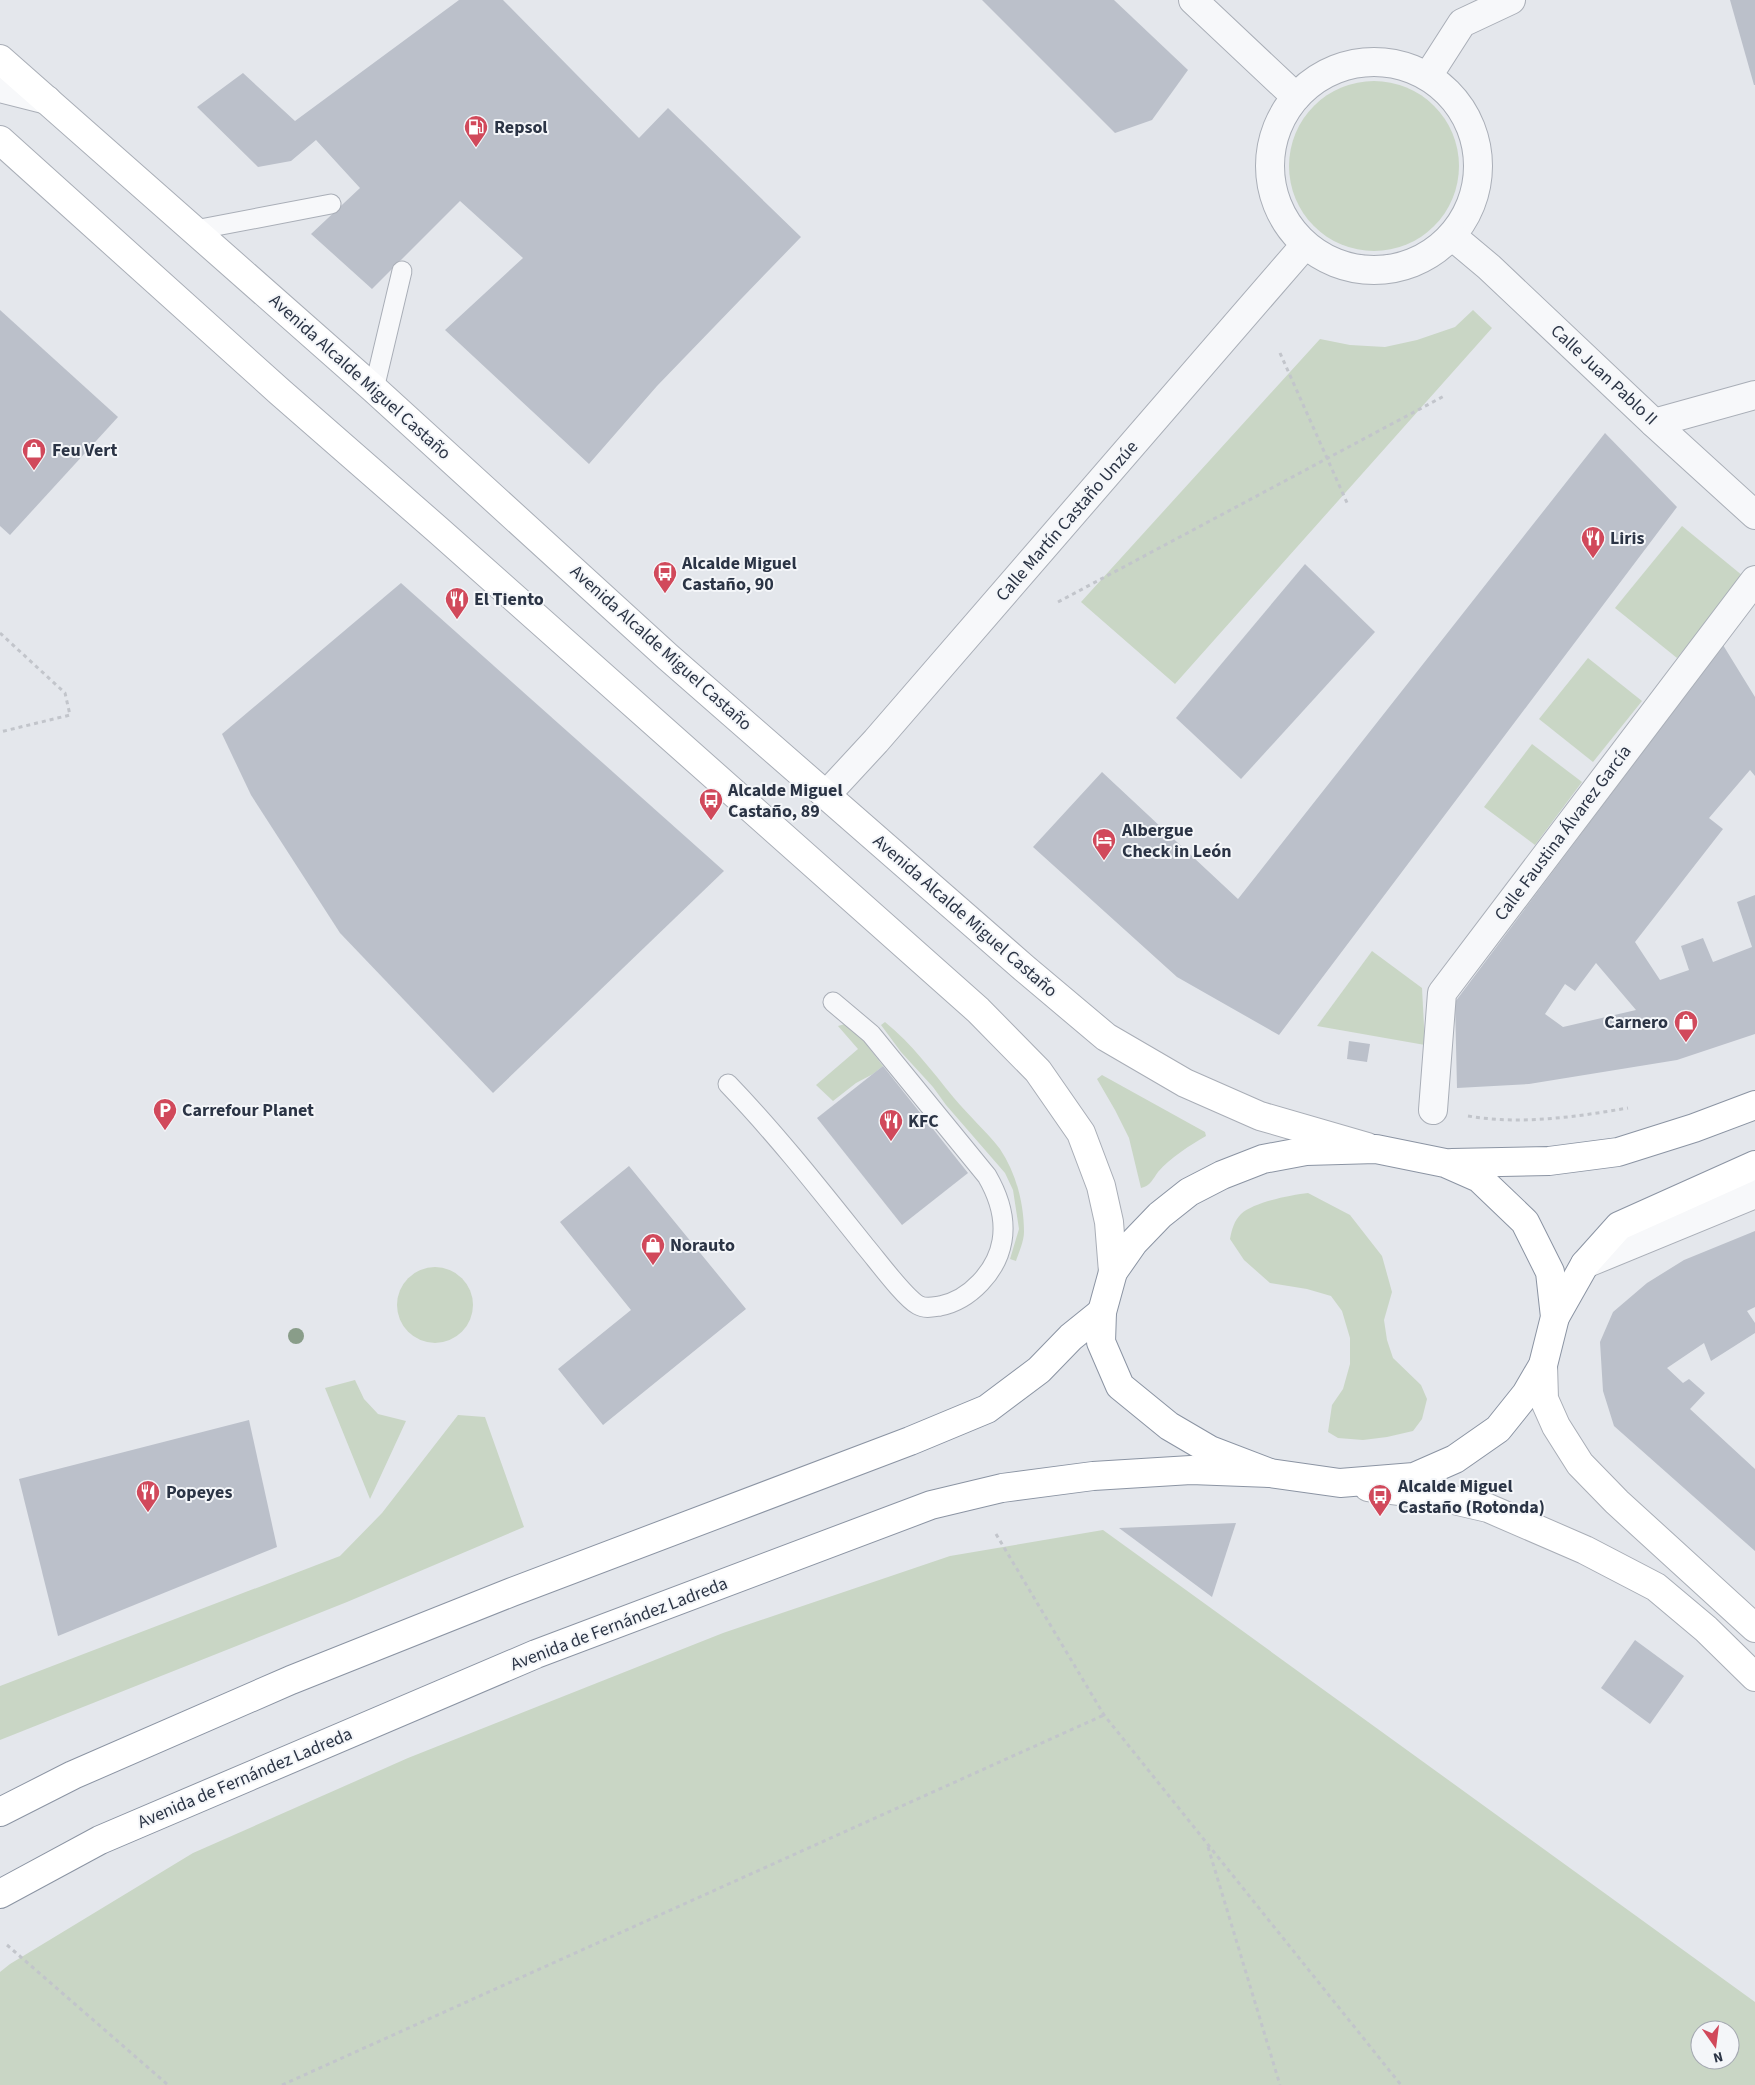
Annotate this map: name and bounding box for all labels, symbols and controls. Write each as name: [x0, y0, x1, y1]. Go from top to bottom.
fuel station icon: Repsol: [463, 114, 489, 148]
place label: Repsol: [494, 115, 548, 140]
street label: Avenida Alcalde Miguel Castaño: [264, 288, 456, 466]
street label: Calle Juan Pablo II: [1545, 319, 1663, 431]
street label: Calle Martín Castaño Unzúe: [990, 435, 1144, 607]
shop icon: Feu Vert: [21, 437, 47, 471]
place label: Feu Vert: [52, 438, 117, 463]
restaurant icon: Liris: [1580, 525, 1606, 559]
place label: Liris: [1610, 526, 1644, 551]
place label: Alcalde Miguel Castaño, 90: [681, 551, 797, 597]
street label: Avenida Alcalde Miguel Castaño: [565, 559, 757, 737]
bus stop icon: Alcalde Miguel Castaño, 90: [652, 560, 678, 594]
restaurant icon: El Tiento: [444, 586, 470, 620]
place label: El Tiento: [474, 587, 544, 612]
street label: Calle Faustina Álvarez García: [1489, 740, 1637, 926]
place label: Alcalde Miguel Castaño, 89: [727, 778, 843, 824]
bus stop icon: Alcalde Miguel Castaño, 89: [698, 787, 724, 821]
place label: Albergue Check in León: [1121, 818, 1232, 864]
hotel icon: Albergue Check in León: [1091, 827, 1117, 861]
street label: Avenida Alcalde Miguel Castaño: [867, 829, 1063, 1003]
shop icon: Carnero: [1673, 1009, 1699, 1043]
place label: Carnero: [1604, 1010, 1668, 1035]
parking icon: Carrefour Planet: [152, 1097, 178, 1131]
place label: Carrefour Planet: [182, 1098, 314, 1123]
restaurant icon: KFC: [878, 1108, 904, 1142]
place label: KFC: [908, 1109, 939, 1134]
shop icon: Norauto: [640, 1232, 666, 1266]
place label: Norauto: [670, 1233, 735, 1258]
place label: Alcalde Miguel Castaño (Rotonda): [1397, 1474, 1545, 1520]
restaurant icon: Popeyes: [135, 1479, 161, 1513]
place label: Popeyes: [166, 1480, 232, 1505]
bus stop icon: Alcalde Miguel Castaño (Rotonda): [1367, 1483, 1393, 1517]
street label: Avenida de Fernández Ladreda: [507, 1571, 731, 1677]
street label: Avenida de Fernández Ladreda: [134, 1721, 356, 1835]
north arrow: [1690, 2020, 1740, 2070]
text: N: [1711, 2046, 1725, 2067]

